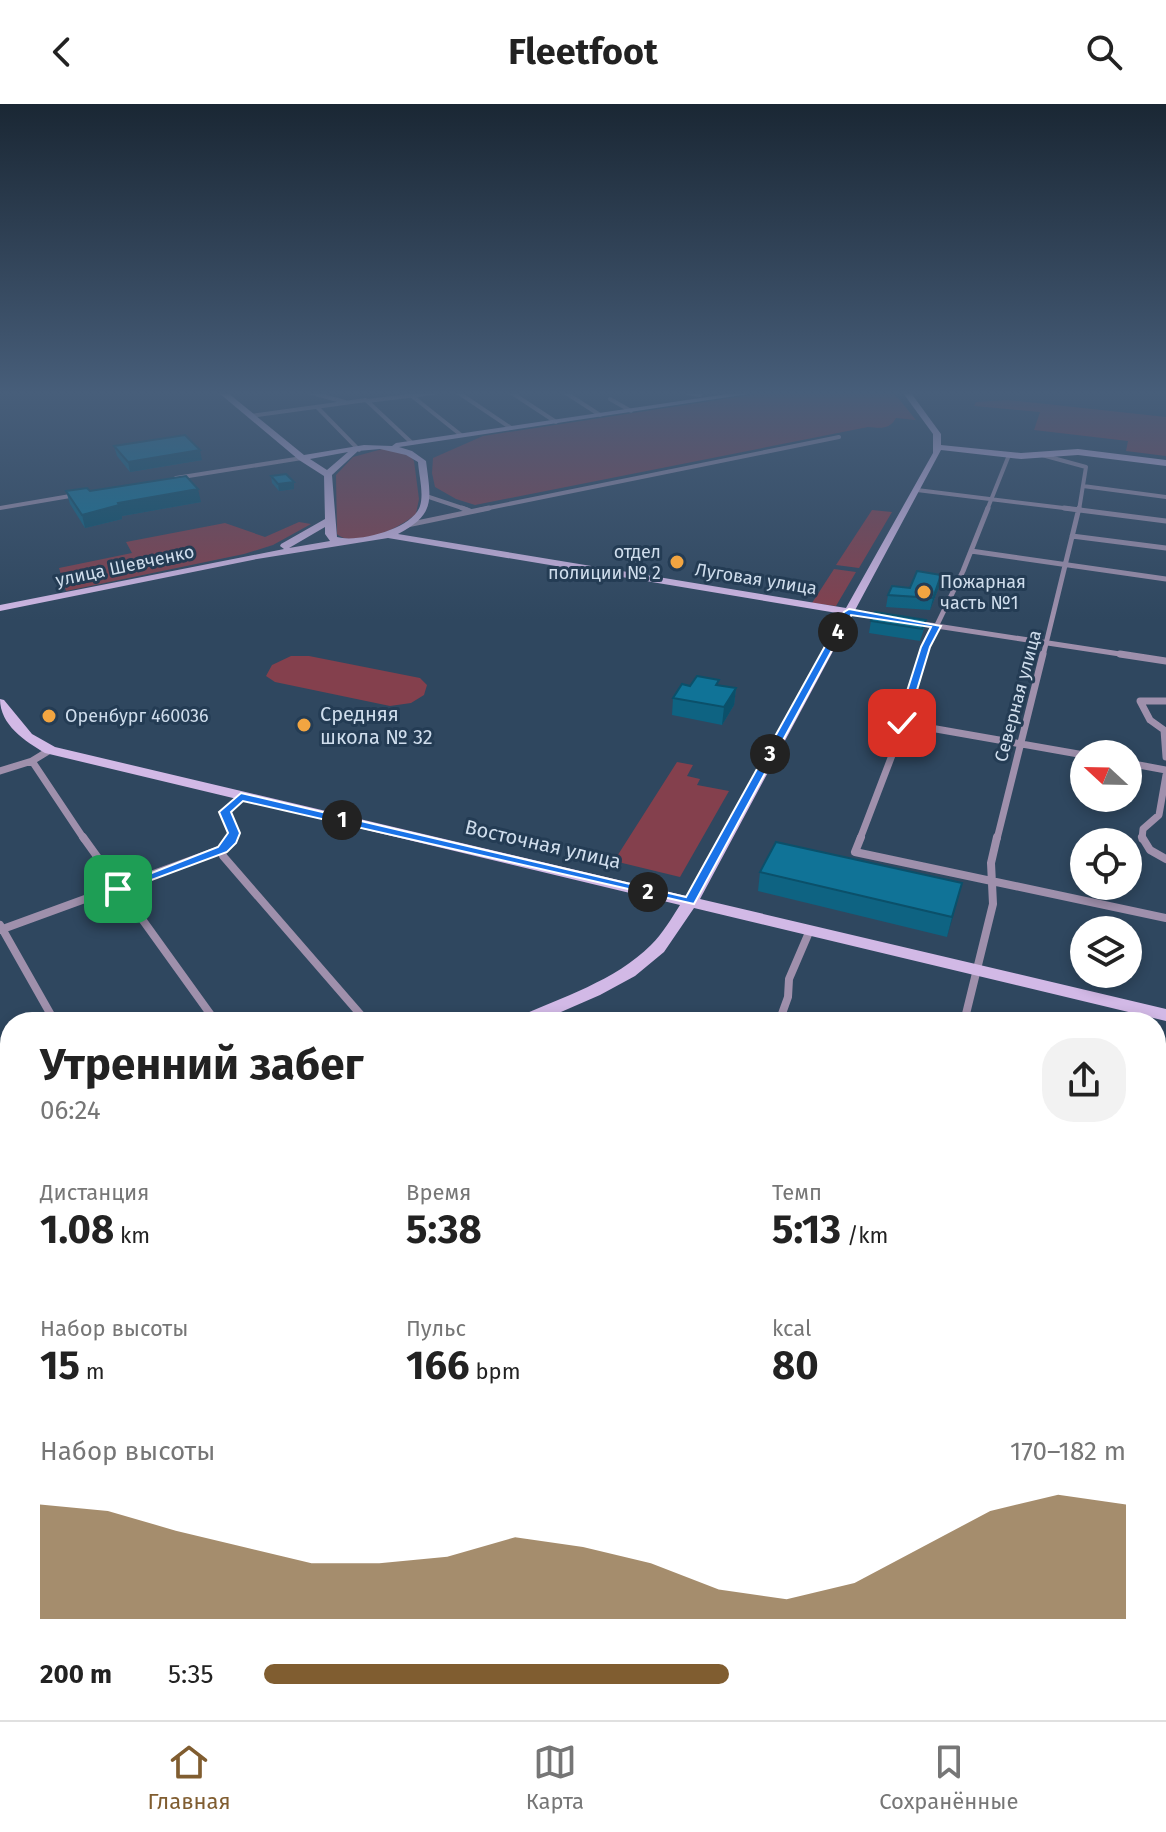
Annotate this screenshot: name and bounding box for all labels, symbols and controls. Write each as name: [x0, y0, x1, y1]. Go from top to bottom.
icon: back: [40, 30, 84, 74]
text: Fleetfoot: [508, 30, 658, 74]
icon: search: [1082, 30, 1126, 74]
street label: улица Шевченко: [54, 541, 196, 591]
place label: отдел полиции № 2: [548, 541, 661, 584]
marker: отдел полиции № 2: [668, 553, 686, 571]
street label: Луговая улица: [693, 559, 819, 599]
place label: Пожарная часть №1: [940, 571, 1026, 614]
marker: Пожарная часть №1: [915, 583, 933, 601]
pin: 4: [818, 612, 858, 652]
text: 4: [832, 618, 844, 645]
street label: Северная улица: [990, 628, 1046, 764]
pin: [868, 689, 936, 757]
icon: check: [880, 701, 924, 745]
place label: Средняя школа № 32: [320, 702, 433, 749]
place label: Оренбург 460036: [65, 705, 209, 727]
marker: Оренбург 460036: [40, 707, 58, 725]
marker: Средняя школа № 32: [295, 716, 313, 734]
pin: 3: [750, 734, 790, 774]
text: 3: [764, 740, 776, 767]
north arrow: [1070, 740, 1142, 812]
map controls: [1070, 740, 1142, 988]
pin: 1: [322, 800, 362, 840]
text: 1: [337, 806, 347, 833]
street label: Восточная улица: [463, 814, 623, 874]
button: locate: [1070, 828, 1142, 900]
pin: [84, 855, 152, 923]
icon: arrive: [96, 867, 140, 911]
pin: 2: [628, 872, 668, 912]
text: 2: [642, 878, 654, 905]
button: layers: [1070, 916, 1142, 988]
text: Утренний забег: [40, 1038, 364, 1091]
button: share: [1042, 1038, 1126, 1122]
text: 06:24: [40, 1095, 101, 1126]
text: Дистанция: [40, 1179, 149, 1206]
text: Время: [406, 1179, 471, 1206]
text: Темп: [772, 1179, 822, 1206]
text: 1.08: [40, 1206, 114, 1254]
text: 5:38: [406, 1206, 482, 1254]
text: 5:13: [772, 1206, 841, 1254]
text: km: [114, 1222, 150, 1249]
text: /km: [841, 1222, 888, 1249]
text: Набор высоты: [40, 1315, 188, 1342]
text: Пульс: [406, 1315, 466, 1342]
text: kcal: [772, 1315, 812, 1342]
text: 15: [40, 1342, 80, 1390]
text: 166: [406, 1342, 470, 1390]
text: 80: [772, 1342, 819, 1390]
text: m: [80, 1358, 105, 1385]
text: bpm: [470, 1358, 521, 1385]
text: Набор высоты: [40, 1436, 215, 1467]
text: 170–182 m: [1010, 1436, 1126, 1467]
text: 200 m: [40, 1659, 112, 1690]
text: 5:35: [168, 1659, 214, 1690]
tab: Главная: [148, 1740, 231, 1815]
tab: Карта: [526, 1740, 584, 1815]
tab: Сохранённые: [879, 1740, 1018, 1815]

